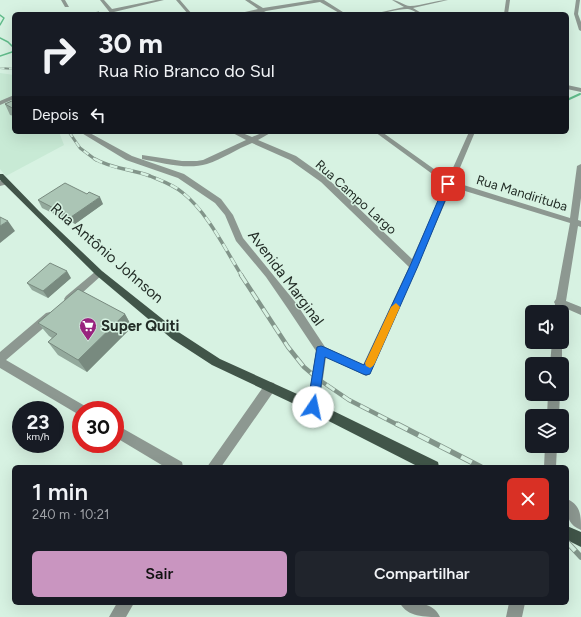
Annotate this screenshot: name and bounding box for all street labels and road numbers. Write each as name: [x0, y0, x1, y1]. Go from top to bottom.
street label: Rua Campo Largo: [312, 157, 400, 237]
street label: Rua Mandirituba: [475, 172, 569, 214]
street label: Rua Antônio Johnson: [47, 199, 167, 307]
street label: Avenida Marginal: [244, 227, 328, 329]

